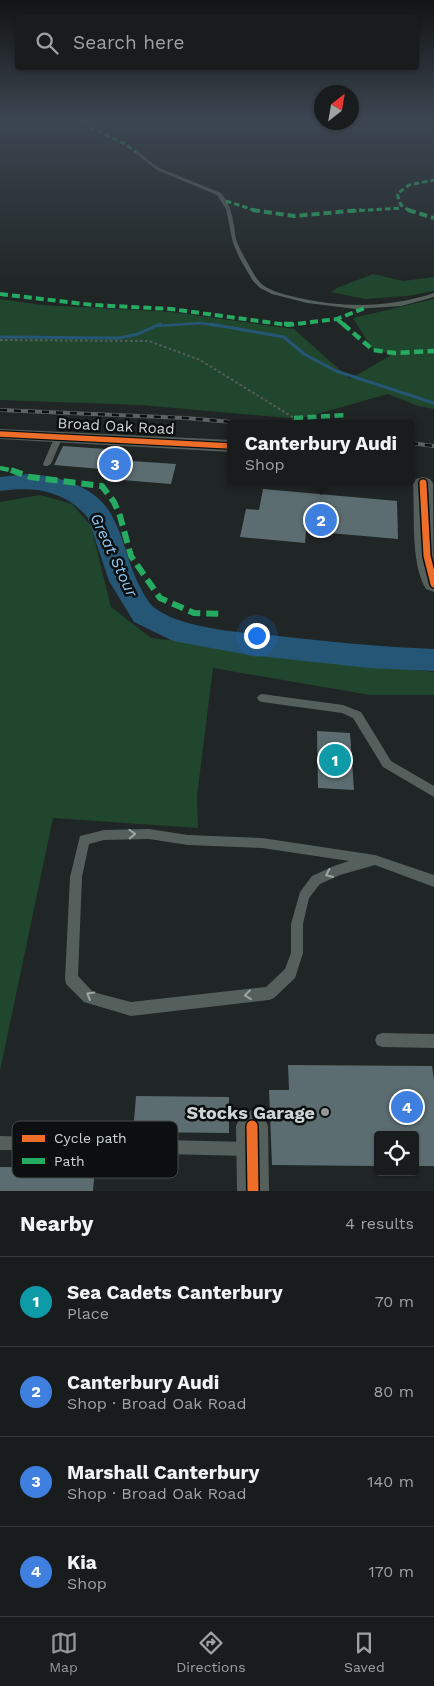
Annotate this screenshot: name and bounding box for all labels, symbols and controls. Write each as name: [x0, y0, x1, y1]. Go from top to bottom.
search box: [15, 15, 419, 70]
icon: search: [33, 29, 61, 57]
text: Search here: [73, 31, 184, 54]
north arrow: [314, 85, 359, 130]
street label: Broad Oak Road: [57, 414, 175, 438]
popup: [227, 420, 415, 485]
text: Canterbury Audi: [245, 432, 397, 455]
pin: 3: [99, 445, 131, 483]
text: Shop: [245, 455, 285, 474]
pin: 2: [305, 501, 337, 539]
water label: Great Stour: [86, 510, 142, 600]
your location: [244, 623, 270, 649]
pin: 1: [319, 741, 351, 779]
one-way arrow: [129, 829, 137, 839]
one-way arrow: [325, 868, 334, 879]
one-way arrow: [244, 990, 253, 1000]
one-way arrow: [86, 991, 95, 1001]
pin: 4: [391, 1088, 423, 1126]
place label: Stocks Garage: [187, 1102, 315, 1123]
marker: Stocks Garage: [319, 1106, 331, 1118]
legend: [12, 1121, 178, 1178]
text: Cycle path: [54, 1130, 127, 1146]
map controls: [374, 1131, 419, 1176]
button: locate: [374, 1131, 419, 1176]
text: Path: [54, 1153, 85, 1169]
text: Nearby: [20, 1211, 93, 1236]
text: 4 results: [345, 1214, 414, 1233]
text: Sea Cadets Canterbury: [67, 1281, 283, 1304]
text: 1: [33, 1292, 39, 1311]
text: 70 m: [375, 1292, 414, 1311]
text: Place: [67, 1304, 109, 1323]
text: Canterbury Audi: [67, 1371, 219, 1394]
text: 2: [31, 1382, 41, 1401]
text: 80 m: [373, 1382, 414, 1401]
text: Shop · Broad Oak Road: [67, 1394, 246, 1413]
text: Marshall Canterbury: [67, 1461, 259, 1484]
text: 3: [31, 1472, 41, 1491]
text: 140 m: [367, 1472, 414, 1491]
text: Shop · Broad Oak Road: [67, 1484, 246, 1503]
text: Kia: [67, 1551, 97, 1574]
text: 4: [31, 1562, 41, 1581]
text: 170 m: [368, 1562, 414, 1581]
text: Shop: [67, 1574, 107, 1593]
tab: Map: [49, 1629, 78, 1675]
tab: Directions: [176, 1629, 246, 1675]
tab: Saved: [344, 1629, 385, 1675]

